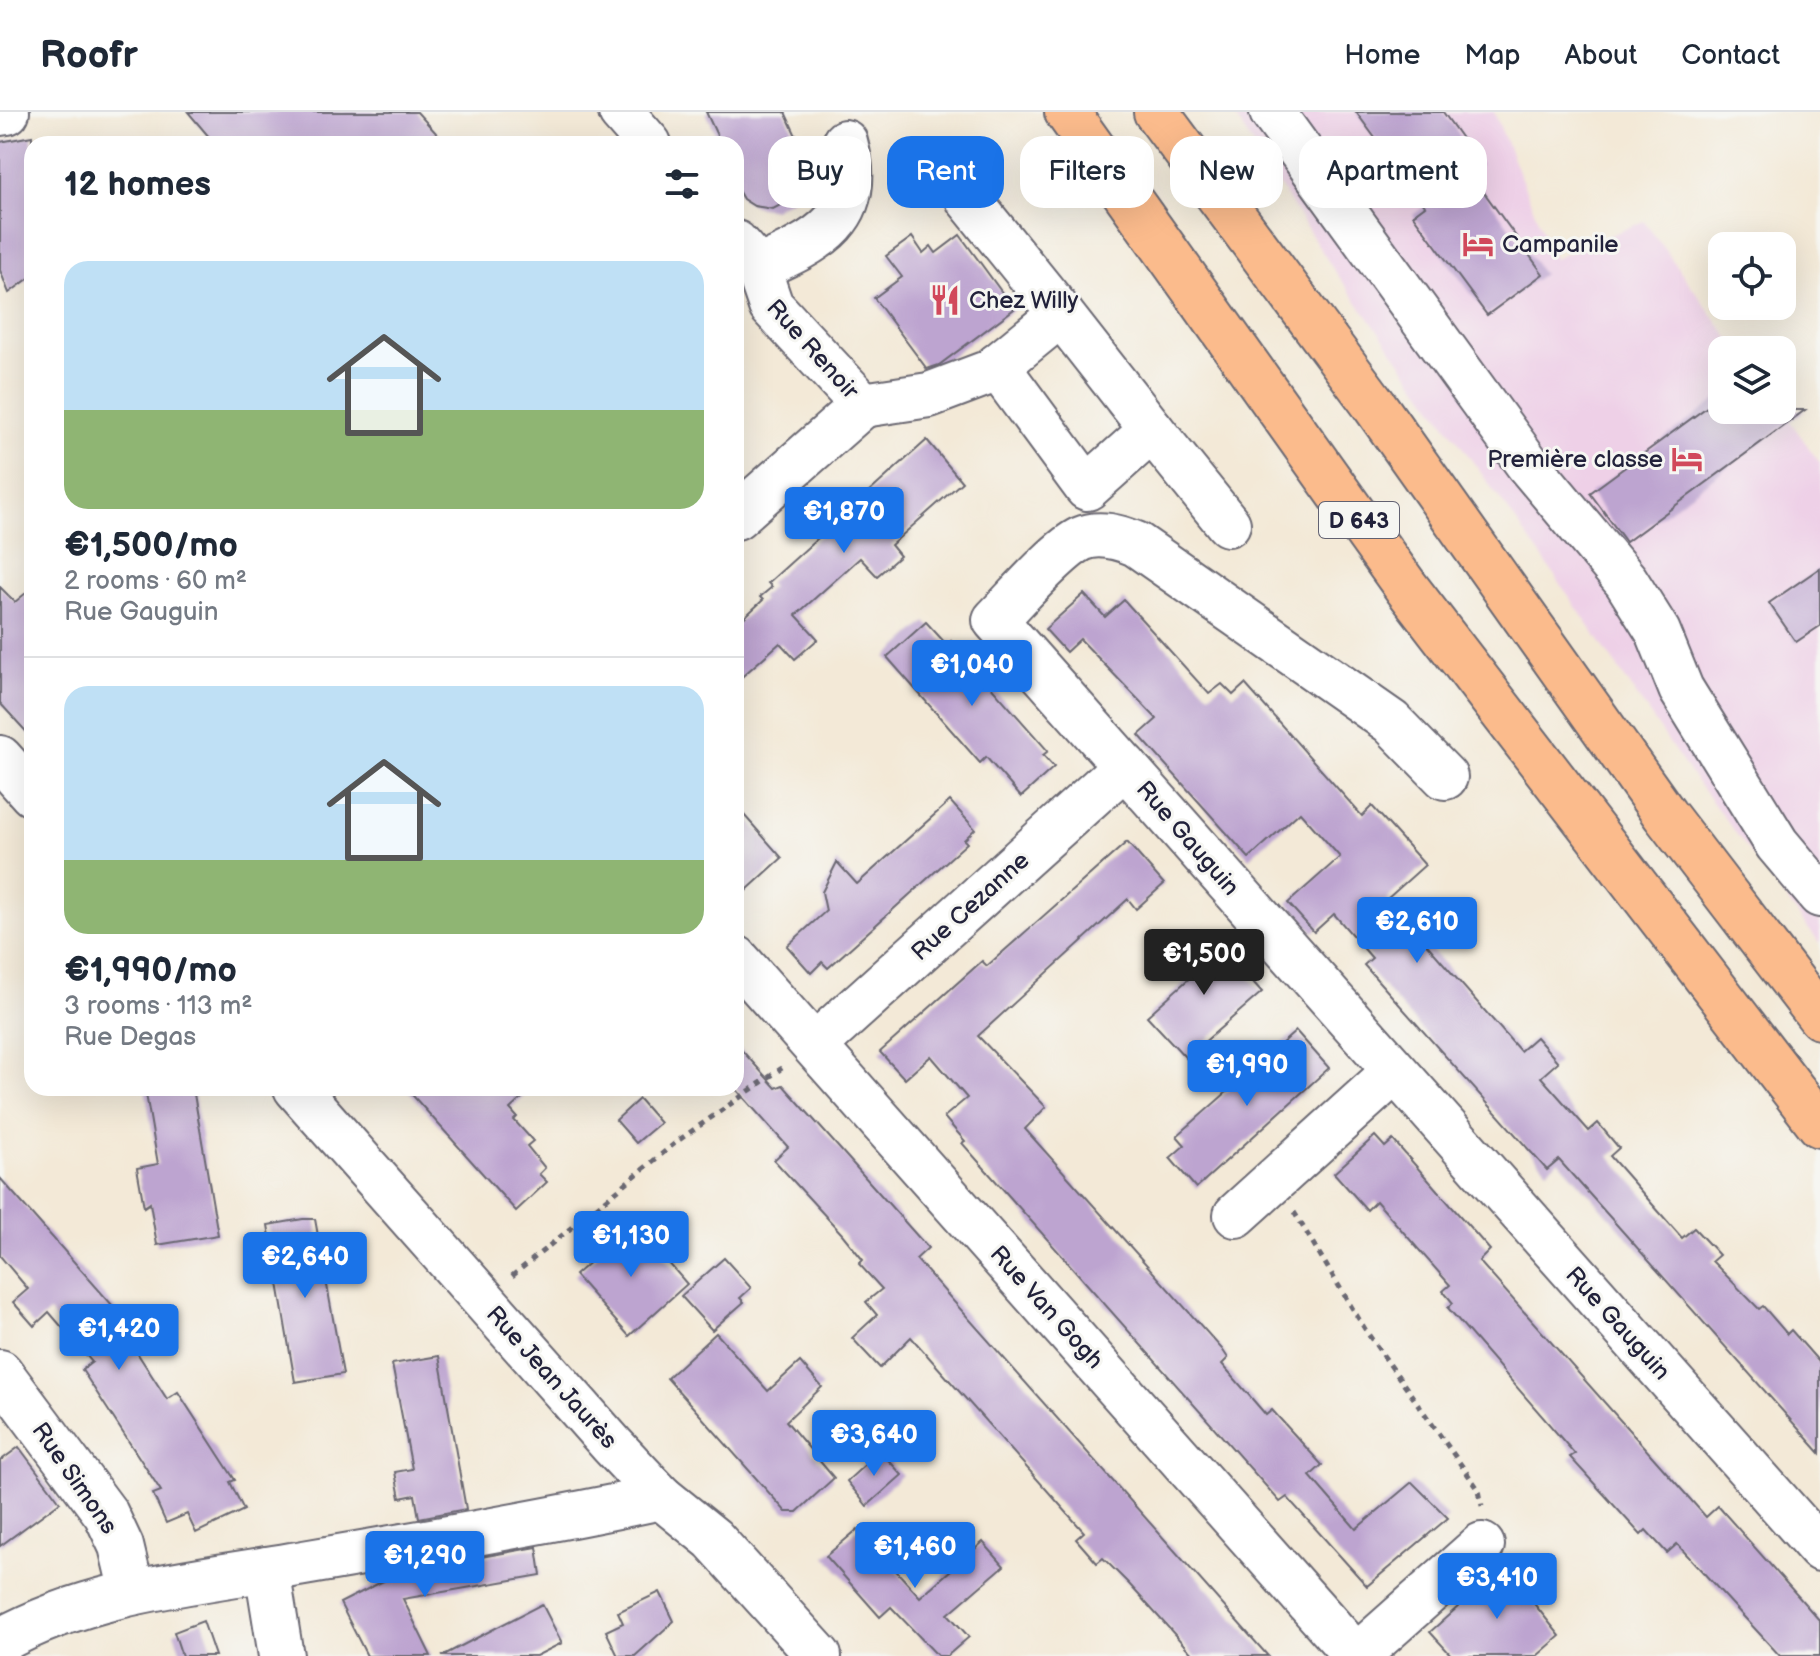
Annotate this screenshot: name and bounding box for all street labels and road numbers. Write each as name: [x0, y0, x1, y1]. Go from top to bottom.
street label: Rue Renoir: [760, 294, 865, 405]
road number: D 643: [1319, 502, 1399, 538]
street label: Rue Gauguin: [1130, 775, 1245, 902]
street label: Rue Cezanne: [905, 846, 1035, 967]
street label: Rue Van Gogh: [984, 1240, 1110, 1375]
street label: Rue Gauguin: [1559, 1261, 1676, 1386]
street label: Rue Jean Jaurès: [480, 1300, 623, 1455]
street label: Rue Simons: [26, 1417, 124, 1540]

